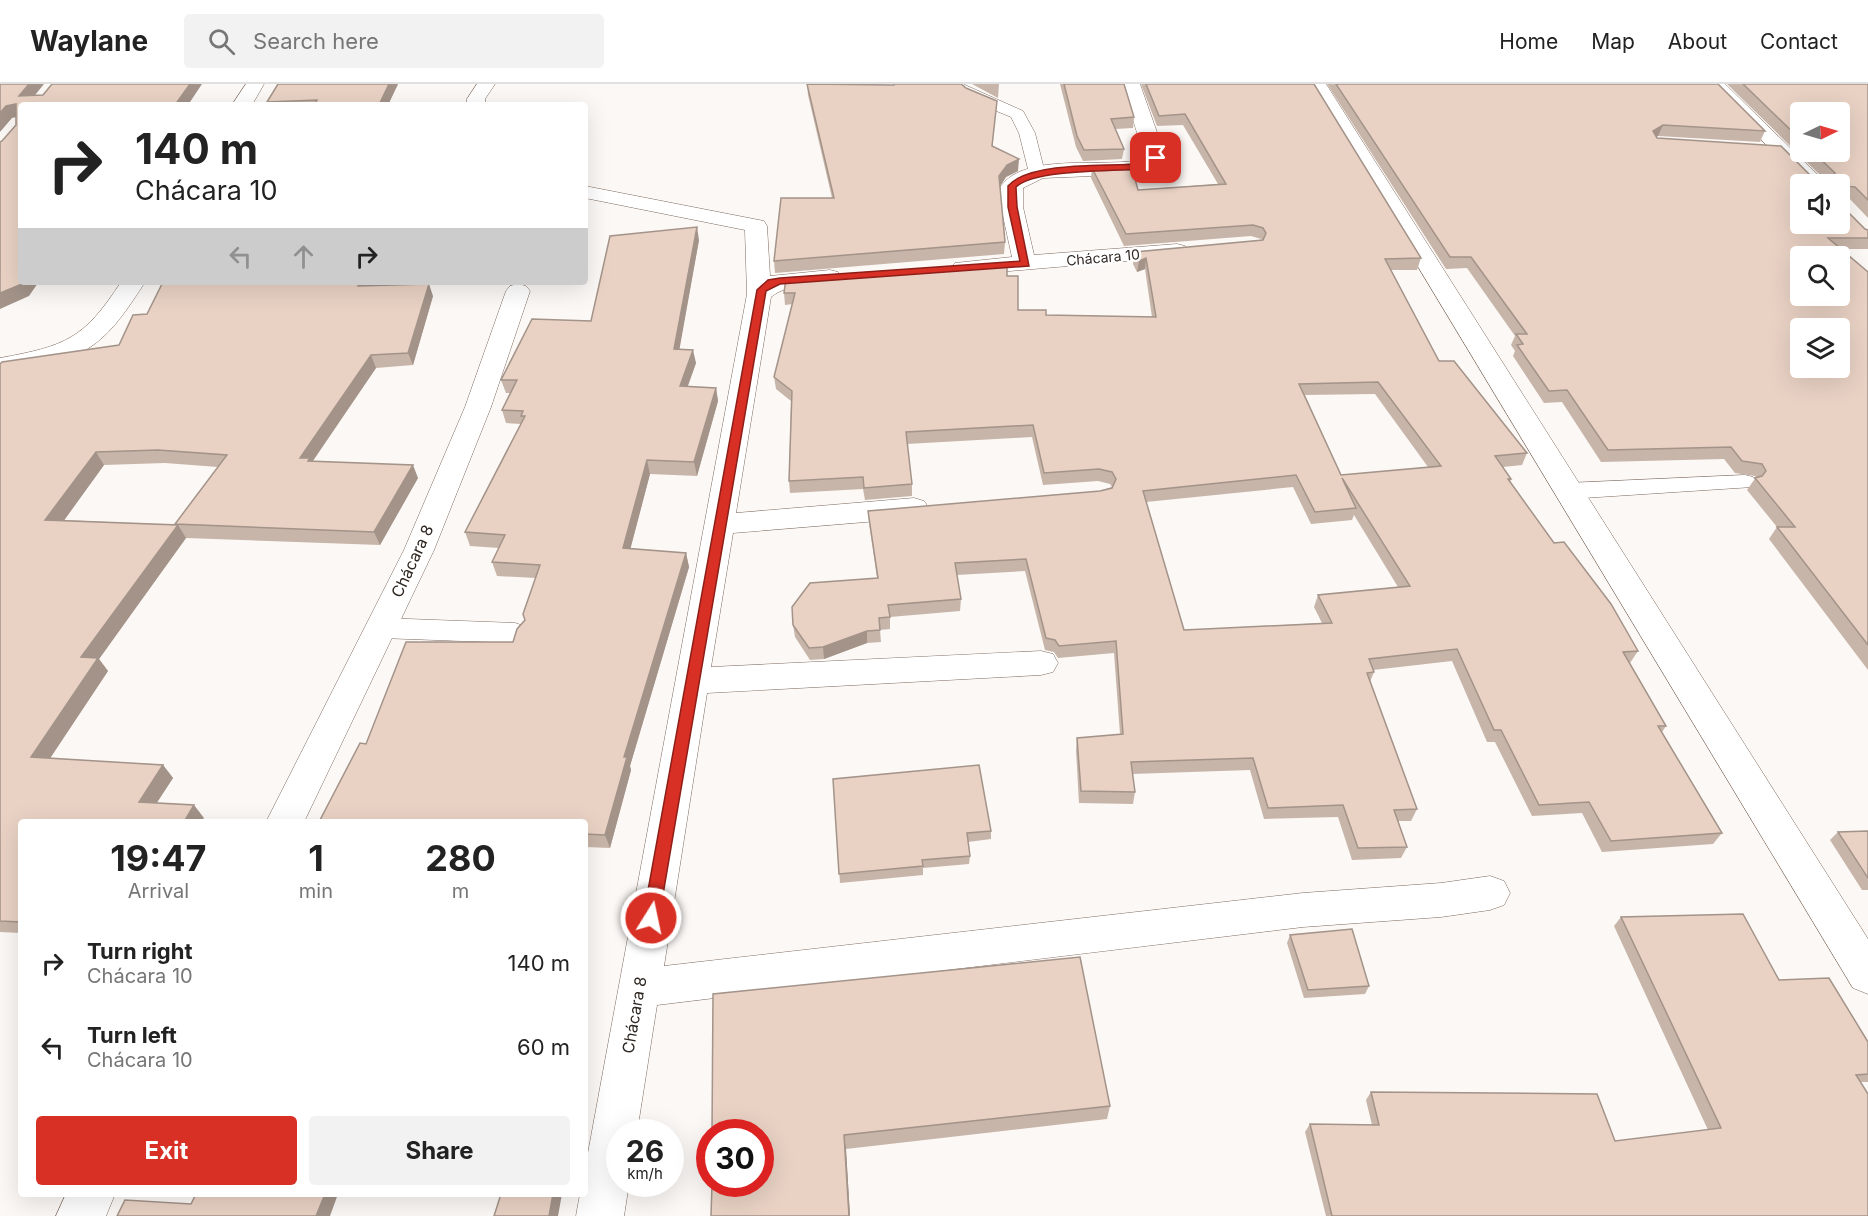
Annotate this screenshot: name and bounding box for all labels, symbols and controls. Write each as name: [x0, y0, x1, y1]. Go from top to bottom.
search box: [184, 14, 604, 68]
text: Waylane: [30, 24, 148, 58]
icon: search: [205, 25, 238, 58]
text: Search here: [253, 28, 379, 54]
text: Home: [1499, 29, 1558, 54]
text: Map: [1591, 29, 1635, 54]
text: About: [1668, 29, 1727, 54]
text: Contact: [1760, 29, 1838, 54]
north arrow: [1790, 102, 1850, 162]
map controls: [1790, 102, 1850, 378]
text: 140 m: [135, 123, 258, 174]
icon: right: [36, 126, 114, 204]
pin: [1130, 132, 1181, 183]
icon: arrive: [1139, 141, 1172, 174]
text: Chácara 10: [135, 174, 278, 207]
button: sound: [1790, 174, 1850, 234]
icon: left: [224, 240, 257, 273]
icon: ahead: [287, 240, 320, 273]
icon: right: [350, 240, 383, 273]
street label: Chácara 10: [1065, 245, 1141, 269]
button: search: [1790, 246, 1850, 306]
button: layers: [1790, 318, 1850, 378]
street label: Chácara 8: [386, 522, 438, 600]
text: 19:47: [110, 836, 207, 880]
text: 1: [308, 836, 324, 880]
text: 280: [425, 836, 496, 880]
text: Arrival: [128, 879, 189, 903]
text: min: [299, 879, 333, 903]
text: m: [452, 879, 469, 903]
position arrow: [619, 886, 683, 950]
text: Turn right: [87, 938, 193, 964]
icon: right: [36, 947, 69, 980]
text: 140 m: [508, 950, 570, 976]
text: Chácara 10: [87, 964, 193, 988]
street label: Chácara 8: [617, 975, 651, 1055]
text: Turn left: [87, 1022, 177, 1048]
icon: left: [36, 1031, 69, 1064]
text: 60 m: [517, 1034, 570, 1060]
text: Chácara 10: [87, 1048, 193, 1072]
button: Exit: [36, 1116, 297, 1185]
button: Share: [309, 1116, 570, 1185]
speed limit sign: 30: [696, 1119, 774, 1197]
text: 26: [626, 1133, 664, 1169]
text: km/h: [627, 1164, 663, 1183]

